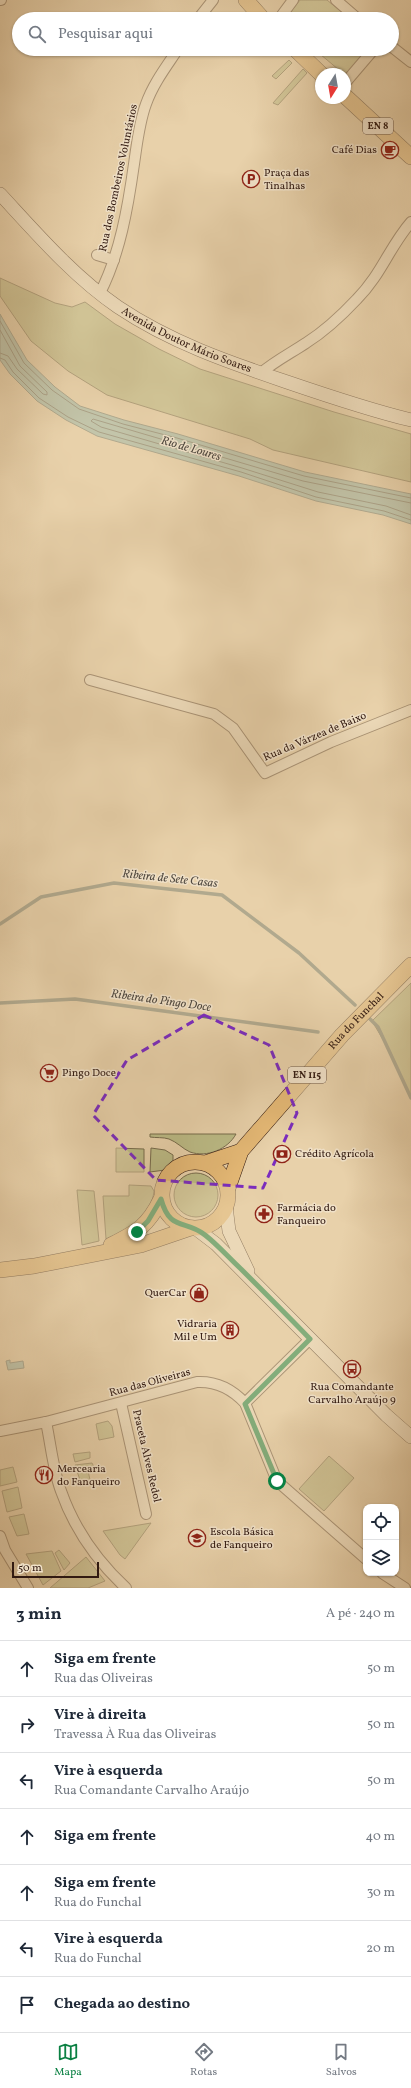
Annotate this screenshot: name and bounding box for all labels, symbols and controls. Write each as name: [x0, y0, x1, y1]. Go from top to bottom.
search box: [12, 12, 399, 56]
icon: search: [26, 23, 48, 45]
text: Pesquisar aqui: [58, 24, 153, 45]
north arrow: [315, 68, 351, 104]
street label: Rua dos Bombeiros Voluntários: [96, 103, 142, 253]
road number: EN 8: [363, 118, 393, 134]
cafe icon: Café Dias: [380, 140, 400, 160]
place label: Café Dias: [332, 143, 377, 158]
place label: Praça das Tinalhas: [264, 166, 310, 194]
parking icon: Praça das Tinalhas: [241, 169, 261, 189]
street label: Avenida Doutor Mário Soares: [118, 304, 254, 377]
water label: Rio de Loures: [159, 433, 223, 465]
street label: Rua da Várzea de Baixo: [261, 708, 369, 766]
water label: Ribeira de Sete Casas: [121, 866, 219, 892]
water label: Ribeira do Pingo Doce: [110, 986, 213, 1016]
street label: Rua do Funchal: [325, 989, 387, 1053]
supermarket icon: Pingo Doce: [39, 1063, 59, 1083]
place label: Pingo Doce: [62, 1066, 116, 1081]
road number: EN 115: [288, 1067, 326, 1083]
bank icon: Crédito Agrícola: [272, 1144, 292, 1164]
place label: Crédito Agrícola: [295, 1147, 375, 1162]
place label: Farmácia do Fanqueiro: [277, 1201, 336, 1229]
pharmacy icon: Farmácia do Fanqueiro: [254, 1204, 274, 1224]
route end: [128, 1223, 146, 1241]
shop icon: QuerCar: [189, 1283, 209, 1303]
place label: QuerCar: [145, 1286, 186, 1301]
place label: Vidraria Mil e Um: [173, 1317, 218, 1345]
building icon: Vidraria Mil e Um: [220, 1320, 240, 1340]
bus stop icon: Rua Comandante Carvalho Araújo 9: [342, 1359, 362, 1379]
street label: Rua das Oliveiras: [108, 1365, 193, 1401]
place label: Rua Comandante Carvalho Araújo 9: [308, 1380, 396, 1408]
street label: Praceta Alves Redol: [128, 1408, 164, 1504]
place label: Mercearia do Fanqueiro: [57, 1462, 120, 1490]
restaurant icon: Mercearia do Fanqueiro: [34, 1465, 54, 1485]
route start: [268, 1472, 286, 1490]
map controls: [363, 1504, 399, 1576]
button: locate: [363, 1504, 399, 1540]
place label: Escola Básica de Fanqueiro: [210, 1525, 274, 1553]
school or university icon: Escola Básica de Fanqueiro: [187, 1528, 207, 1548]
button: layers: [363, 1540, 399, 1576]
scale bar: [12, 1560, 99, 1579]
text: 50 m: [18, 1561, 42, 1576]
text: 3 min: [16, 1603, 62, 1626]
text: A pé · 240 m: [326, 1605, 395, 1623]
text: Siga em frente: [54, 1649, 156, 1670]
icon: ahead: [16, 1658, 38, 1680]
text: 50 m: [367, 1660, 395, 1678]
text: Rua das Oliveiras: [54, 1670, 153, 1688]
text: Vire à direita: [54, 1705, 146, 1726]
icon: right: [16, 1714, 38, 1736]
text: 50 m: [367, 1716, 395, 1734]
text: Travessa À Rua das Oliveiras: [54, 1726, 216, 1744]
text: Vire à esquerda: [54, 1761, 163, 1782]
icon: left: [16, 1770, 38, 1792]
text: 50 m: [367, 1772, 395, 1790]
text: Rua Comandante Carvalho Araújo: [54, 1782, 249, 1800]
icon: ahead: [16, 1826, 38, 1848]
text: Siga em frente: [54, 1826, 156, 1847]
text: 40 m: [366, 1828, 395, 1846]
text: Siga em frente: [54, 1873, 156, 1894]
icon: ahead: [16, 1882, 38, 1904]
text: 30 m: [367, 1884, 395, 1902]
text: Rua do Funchal: [54, 1894, 142, 1912]
text: Vire à esquerda: [54, 1929, 163, 1950]
icon: left: [16, 1938, 38, 1960]
text: 20 m: [366, 1940, 395, 1958]
text: Rua do Funchal: [54, 1950, 142, 1968]
icon: arrive: [16, 1994, 38, 2016]
text: Chegada ao destino: [54, 1994, 190, 2015]
tab: Mapa: [54, 2041, 82, 2080]
tab: Rotas: [190, 2041, 217, 2080]
tab: Salvos: [326, 2041, 357, 2080]

